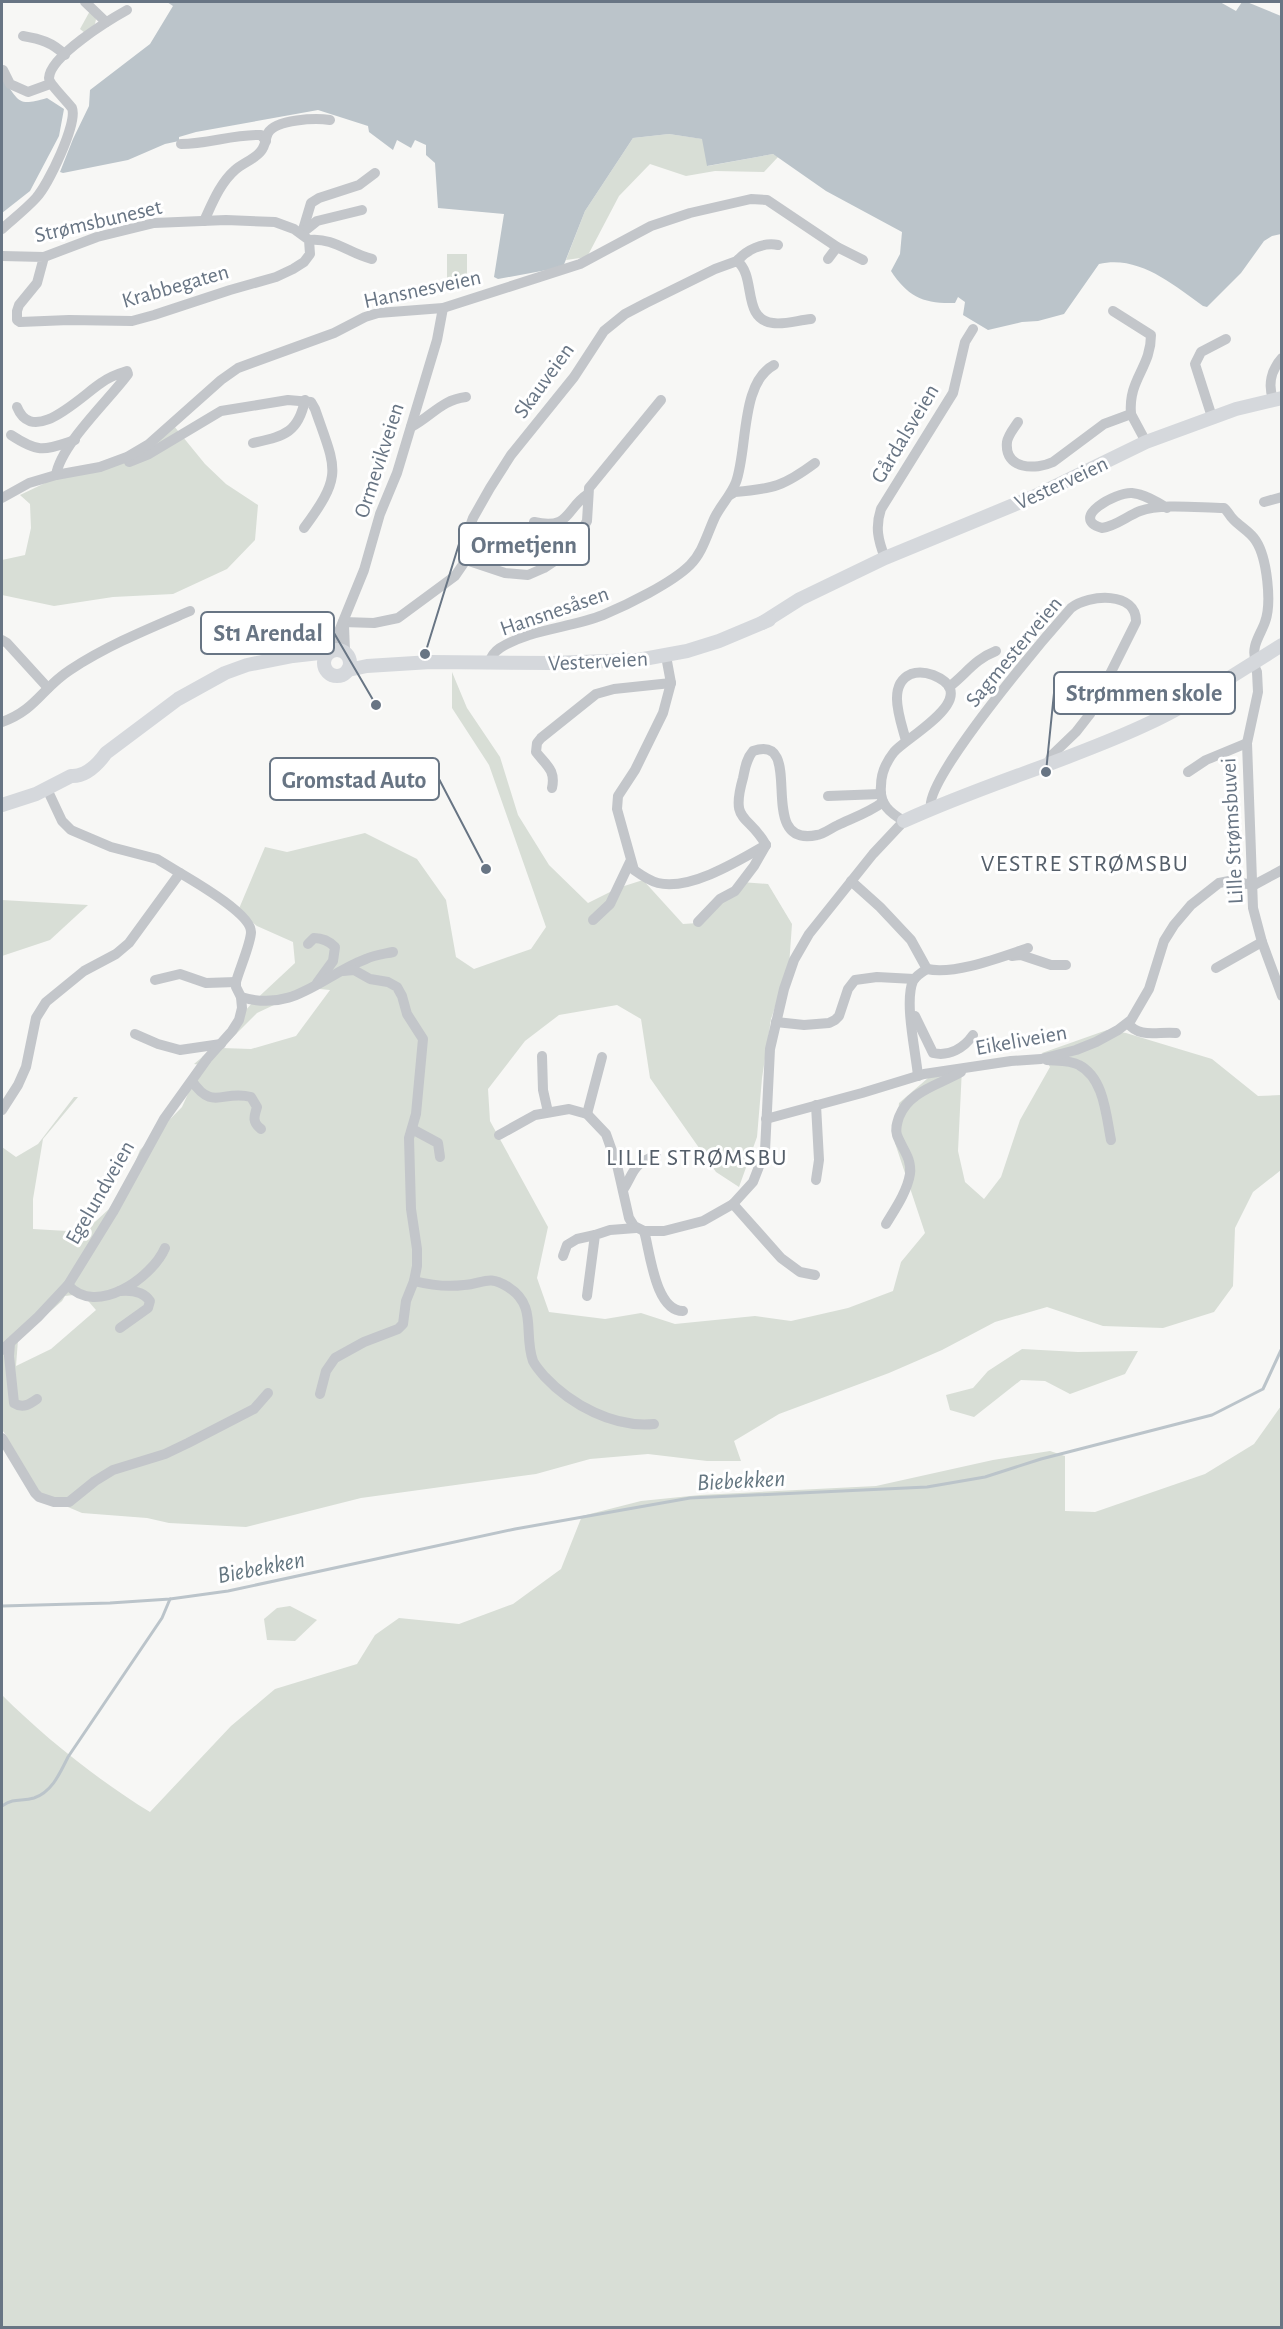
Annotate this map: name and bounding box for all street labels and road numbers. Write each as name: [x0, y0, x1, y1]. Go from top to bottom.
street label: Strømsbuneset: [32, 196, 164, 246]
street label: Krabbegaten: [119, 260, 231, 312]
street label: Hansnesveien: [361, 266, 483, 312]
street label: Skauveien: [509, 339, 578, 422]
street label: Gårdalsveien: [867, 380, 943, 487]
street label: Ormevikveien: [350, 400, 408, 521]
street label: Vesterveien: [1012, 452, 1111, 514]
street label: Hansnesåsen: [497, 582, 612, 640]
street label: Sagmesterveien: [961, 592, 1066, 711]
street label: Vesterveien: [548, 647, 649, 675]
street label: Lille Strømsbuvei: [1217, 757, 1247, 905]
street label: Eikeliveien: [974, 1021, 1069, 1059]
street label: Egelundveien: [61, 1137, 138, 1248]

